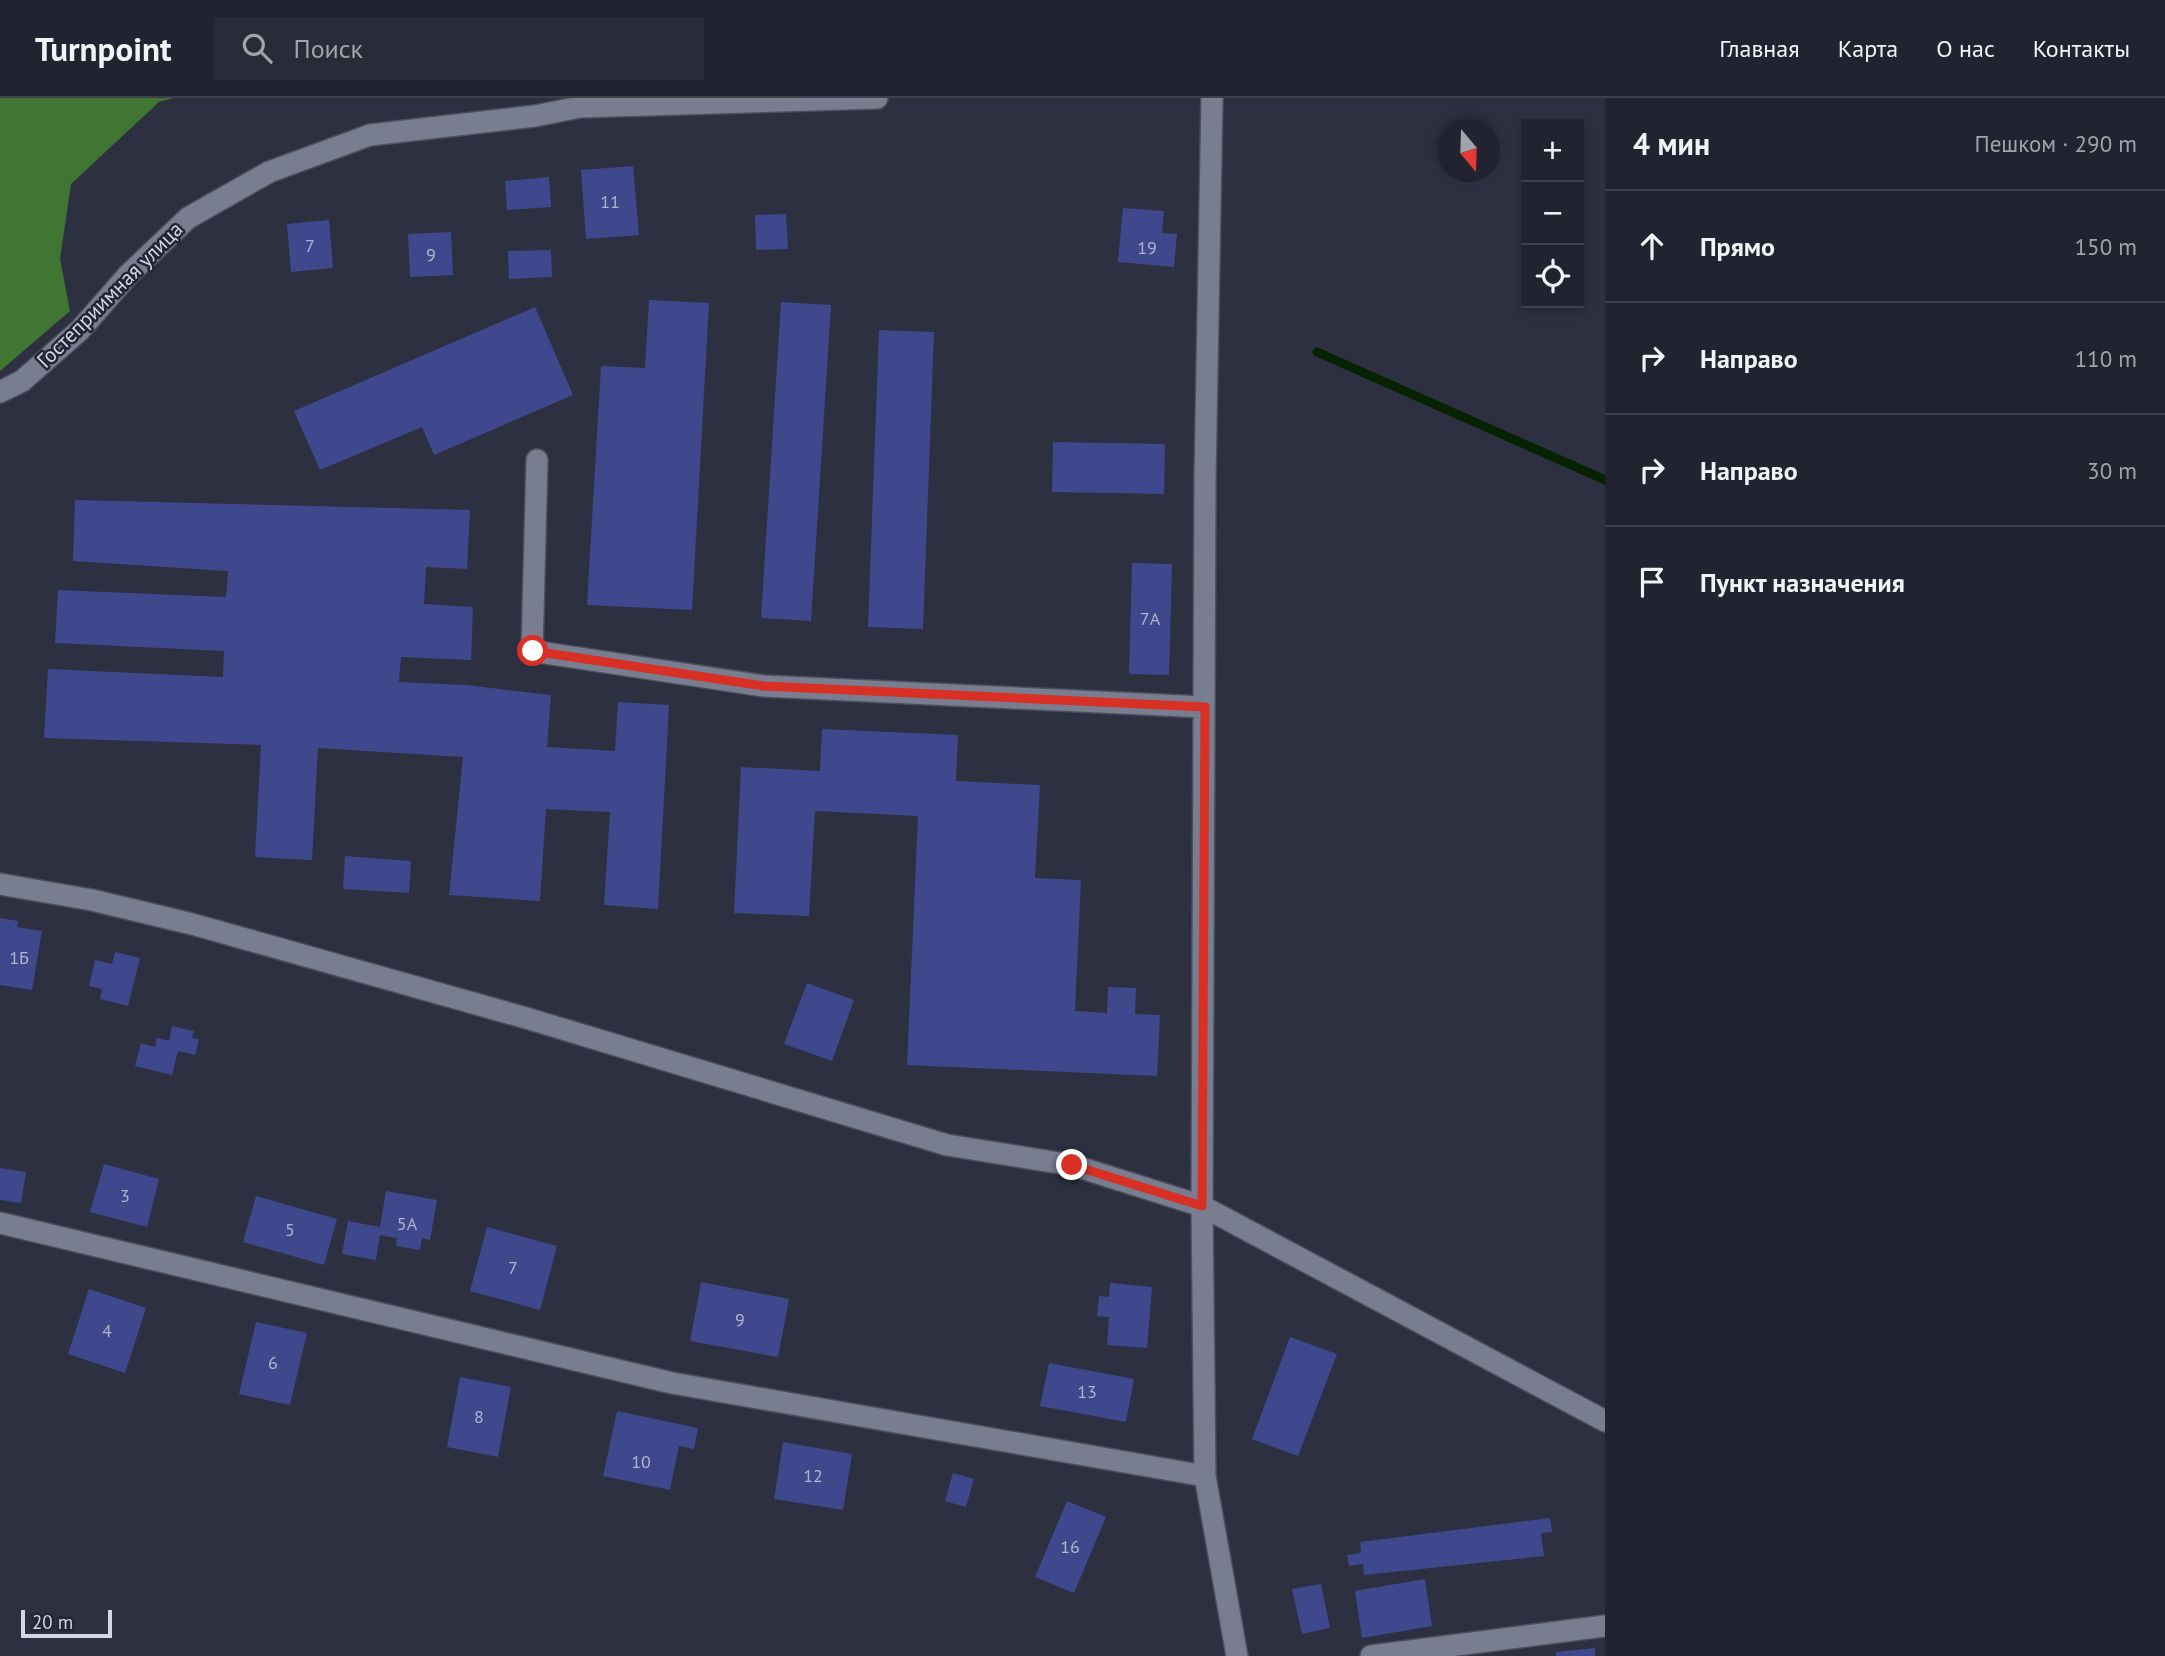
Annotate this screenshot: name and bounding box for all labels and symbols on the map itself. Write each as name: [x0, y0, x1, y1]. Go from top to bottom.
north arrow: [1437, 119, 1500, 182]
house number: 11: [600, 190, 620, 213]
street label: Гостеприимная улица: [31, 216, 188, 373]
house number: 7: [305, 234, 315, 257]
house number: 19: [1137, 236, 1157, 259]
house number: 9: [426, 243, 436, 266]
house number: 7А: [1140, 607, 1161, 630]
route start: [517, 635, 548, 666]
house number: 1Б: [9, 946, 29, 969]
route end: [1056, 1149, 1087, 1180]
house number: 3: [120, 1184, 130, 1207]
house number: 5А: [397, 1212, 418, 1235]
house number: 5: [285, 1218, 295, 1241]
house number: 7: [508, 1256, 518, 1279]
house number: 9: [735, 1308, 745, 1331]
house number: 4: [102, 1319, 112, 1342]
house number: 6: [268, 1351, 278, 1374]
house number: 13: [1077, 1380, 1097, 1403]
house number: 8: [474, 1405, 484, 1428]
house number: 10: [631, 1450, 651, 1473]
house number: 12: [803, 1464, 823, 1487]
house number: 16: [1060, 1535, 1080, 1558]
scale bar: [21, 1607, 112, 1639]

